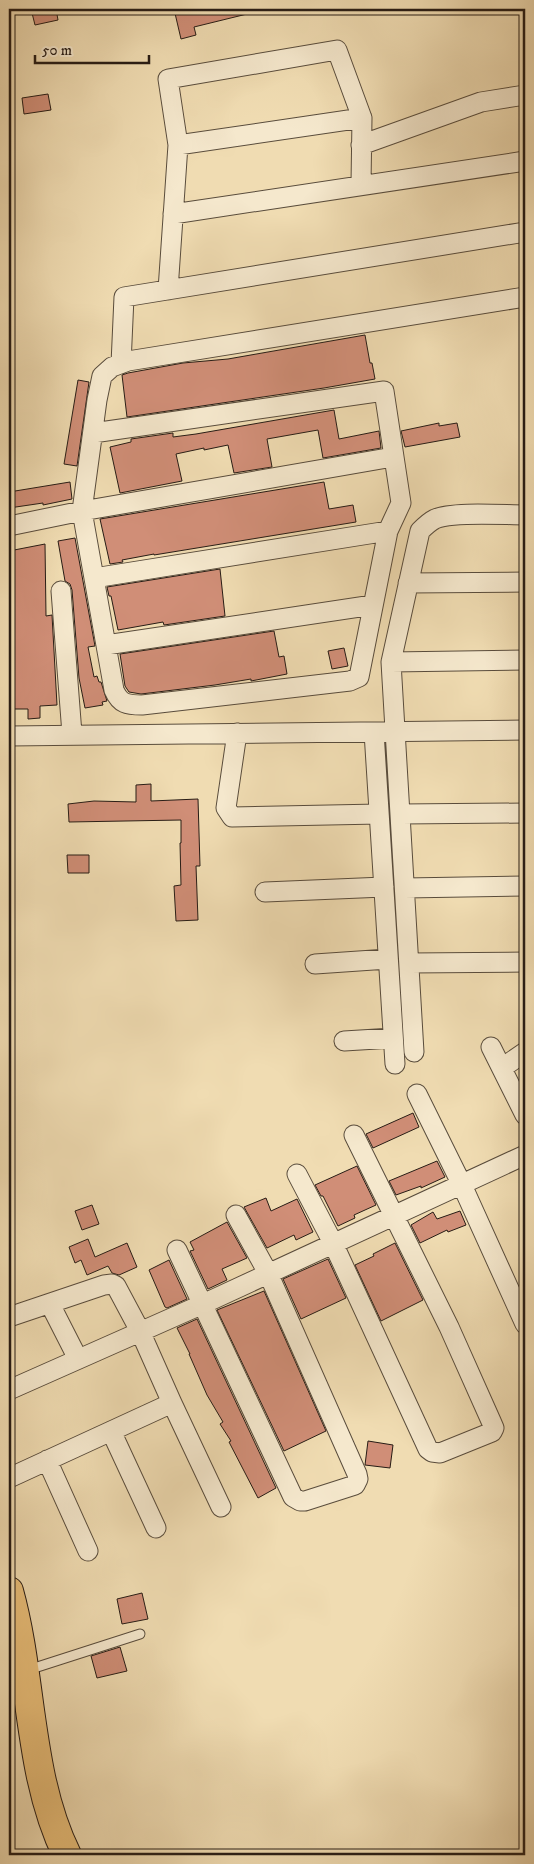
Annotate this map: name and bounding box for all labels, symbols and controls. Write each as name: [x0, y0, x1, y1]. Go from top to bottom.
scale bar: [35, 32, 149, 64]
text: 50 m: [42, 41, 72, 60]

